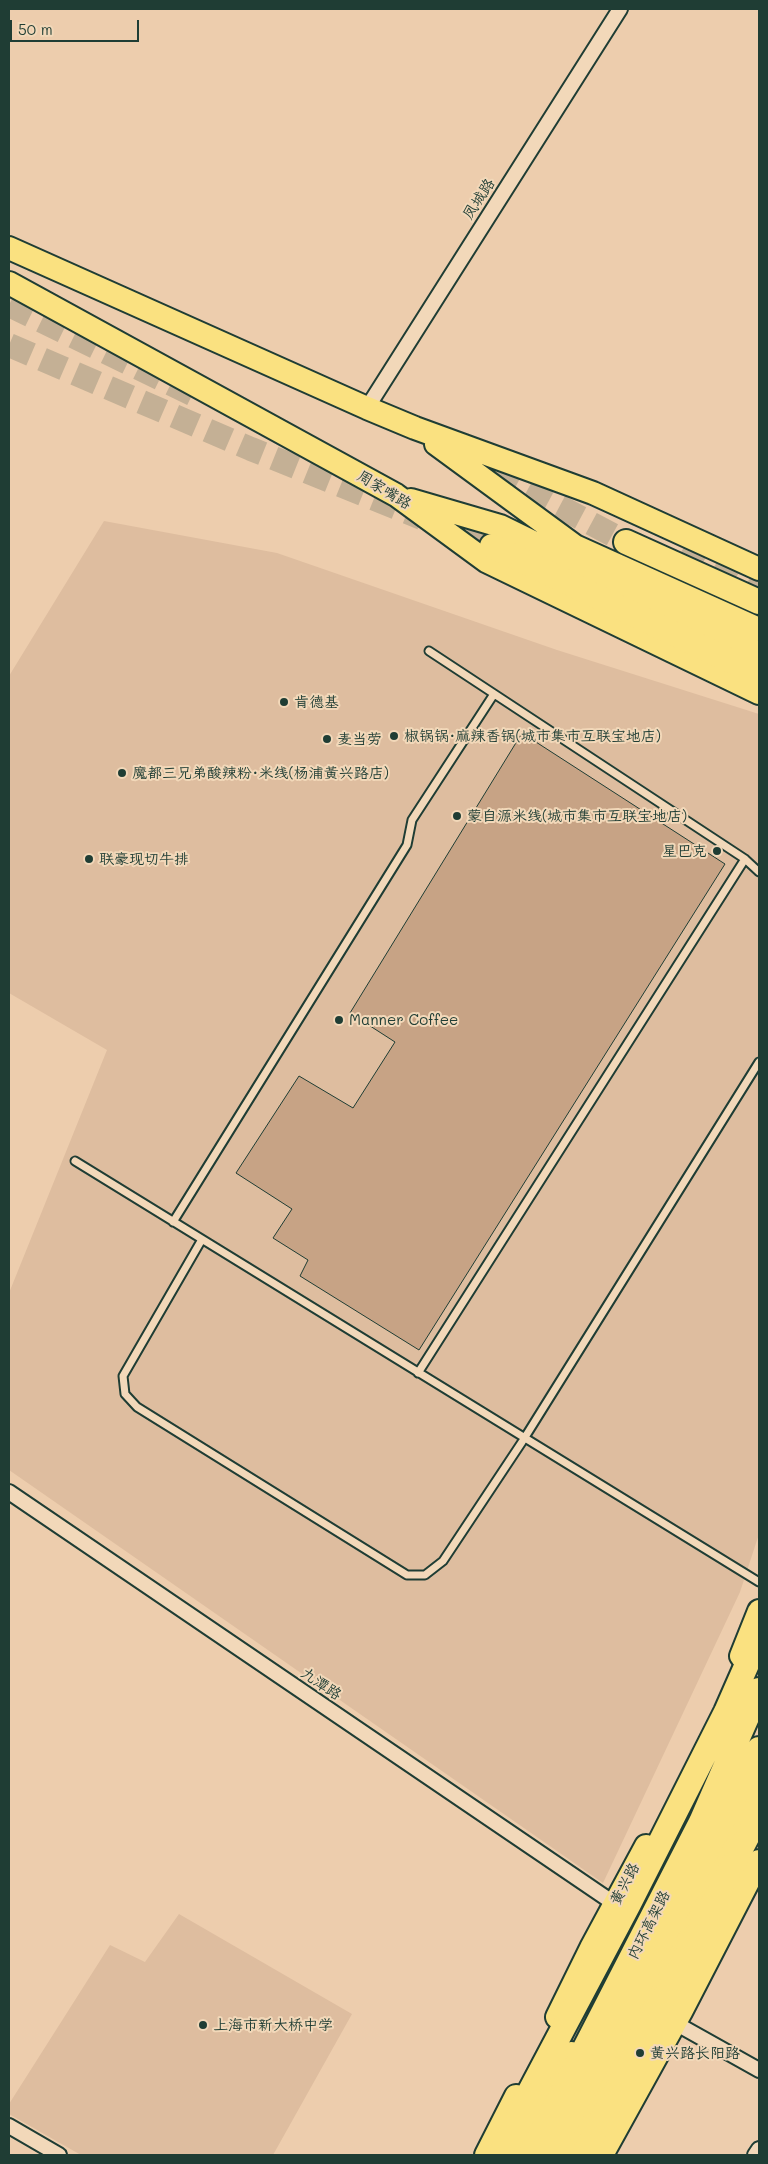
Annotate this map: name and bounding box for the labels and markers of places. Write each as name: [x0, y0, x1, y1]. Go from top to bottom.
place label: 肯德基: [294, 693, 339, 711]
marker: 肯德基: [278, 696, 290, 708]
place label: 椒锅锅·麻辣香锅(城市集市互联宝地店): [404, 727, 661, 745]
place label: 麦当劳: [337, 730, 382, 748]
marker: 椒锅锅·麻辣香锅(城市集市互联宝地店): [388, 730, 400, 742]
marker: 麦当劳: [321, 733, 333, 745]
place label: 魔都三兄弟酸辣粉·米线(杨浦黄兴路店): [132, 764, 389, 782]
marker: 魔都三兄弟酸辣粉·米线(杨浦黄兴路店): [116, 767, 128, 779]
place label: 蒙自源米线(城市集市互联宝地店): [467, 807, 687, 825]
marker: 蒙自源米线(城市集市互联宝地店): [451, 810, 463, 822]
place label: 星巴克: [662, 842, 707, 860]
marker: 星巴克: [711, 845, 723, 857]
place label: 联豪现切牛排: [99, 850, 189, 868]
marker: 联豪现切牛排: [83, 853, 95, 865]
place label: Manner Coffee: [349, 1011, 458, 1029]
marker: Manner Coffee: [333, 1014, 345, 1026]
place label: 上海市新大桥中学: [213, 2016, 333, 2034]
marker: 上海市新大桥中学: [197, 2019, 209, 2031]
place label: 黄兴路长阳路: [650, 2044, 740, 2062]
marker: 黄兴路长阳路: [634, 2047, 646, 2059]

